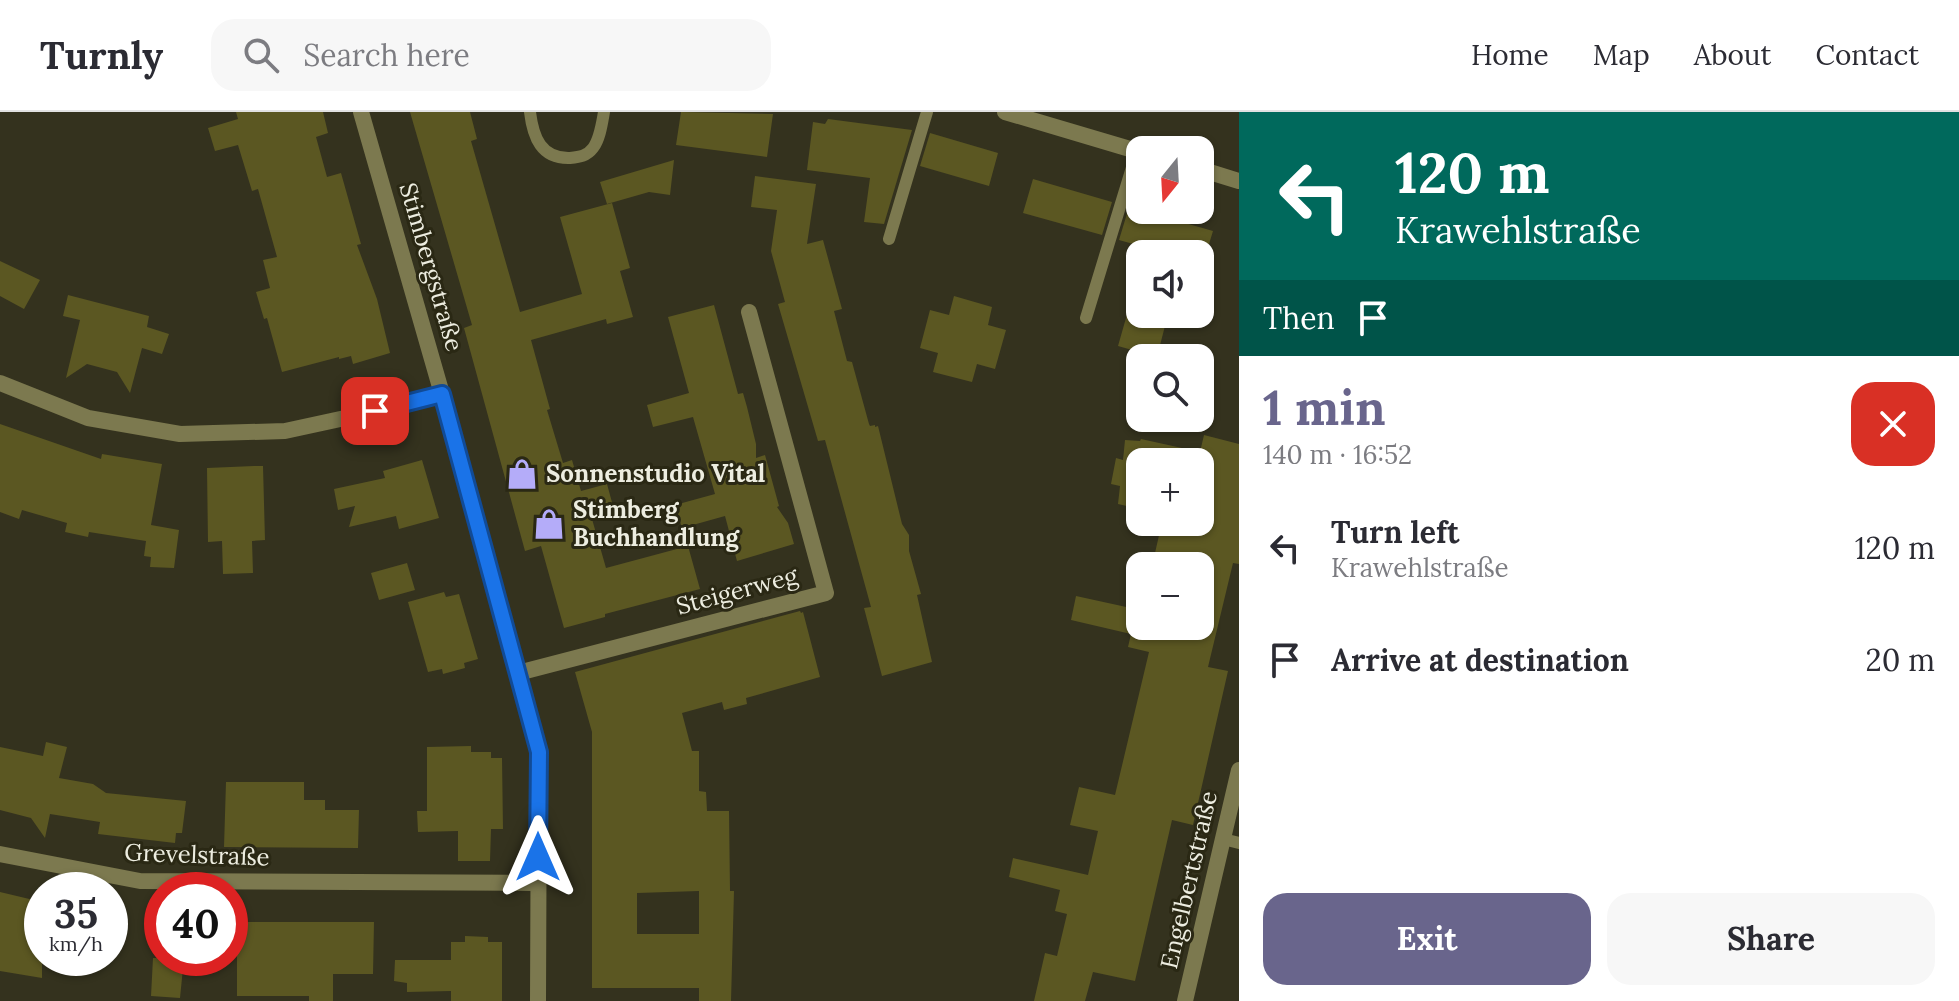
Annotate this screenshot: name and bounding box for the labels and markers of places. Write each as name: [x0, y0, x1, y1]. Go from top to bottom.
pin: [341, 377, 409, 445]
shop icon: Sonnenstudio Vital: [505, 457, 539, 491]
place label: Sonnenstudio Vital: [546, 458, 765, 489]
place label: Stimberg Buchhandlung: [573, 494, 741, 553]
shop icon: Stimberg Buchhandlung: [532, 507, 566, 541]

